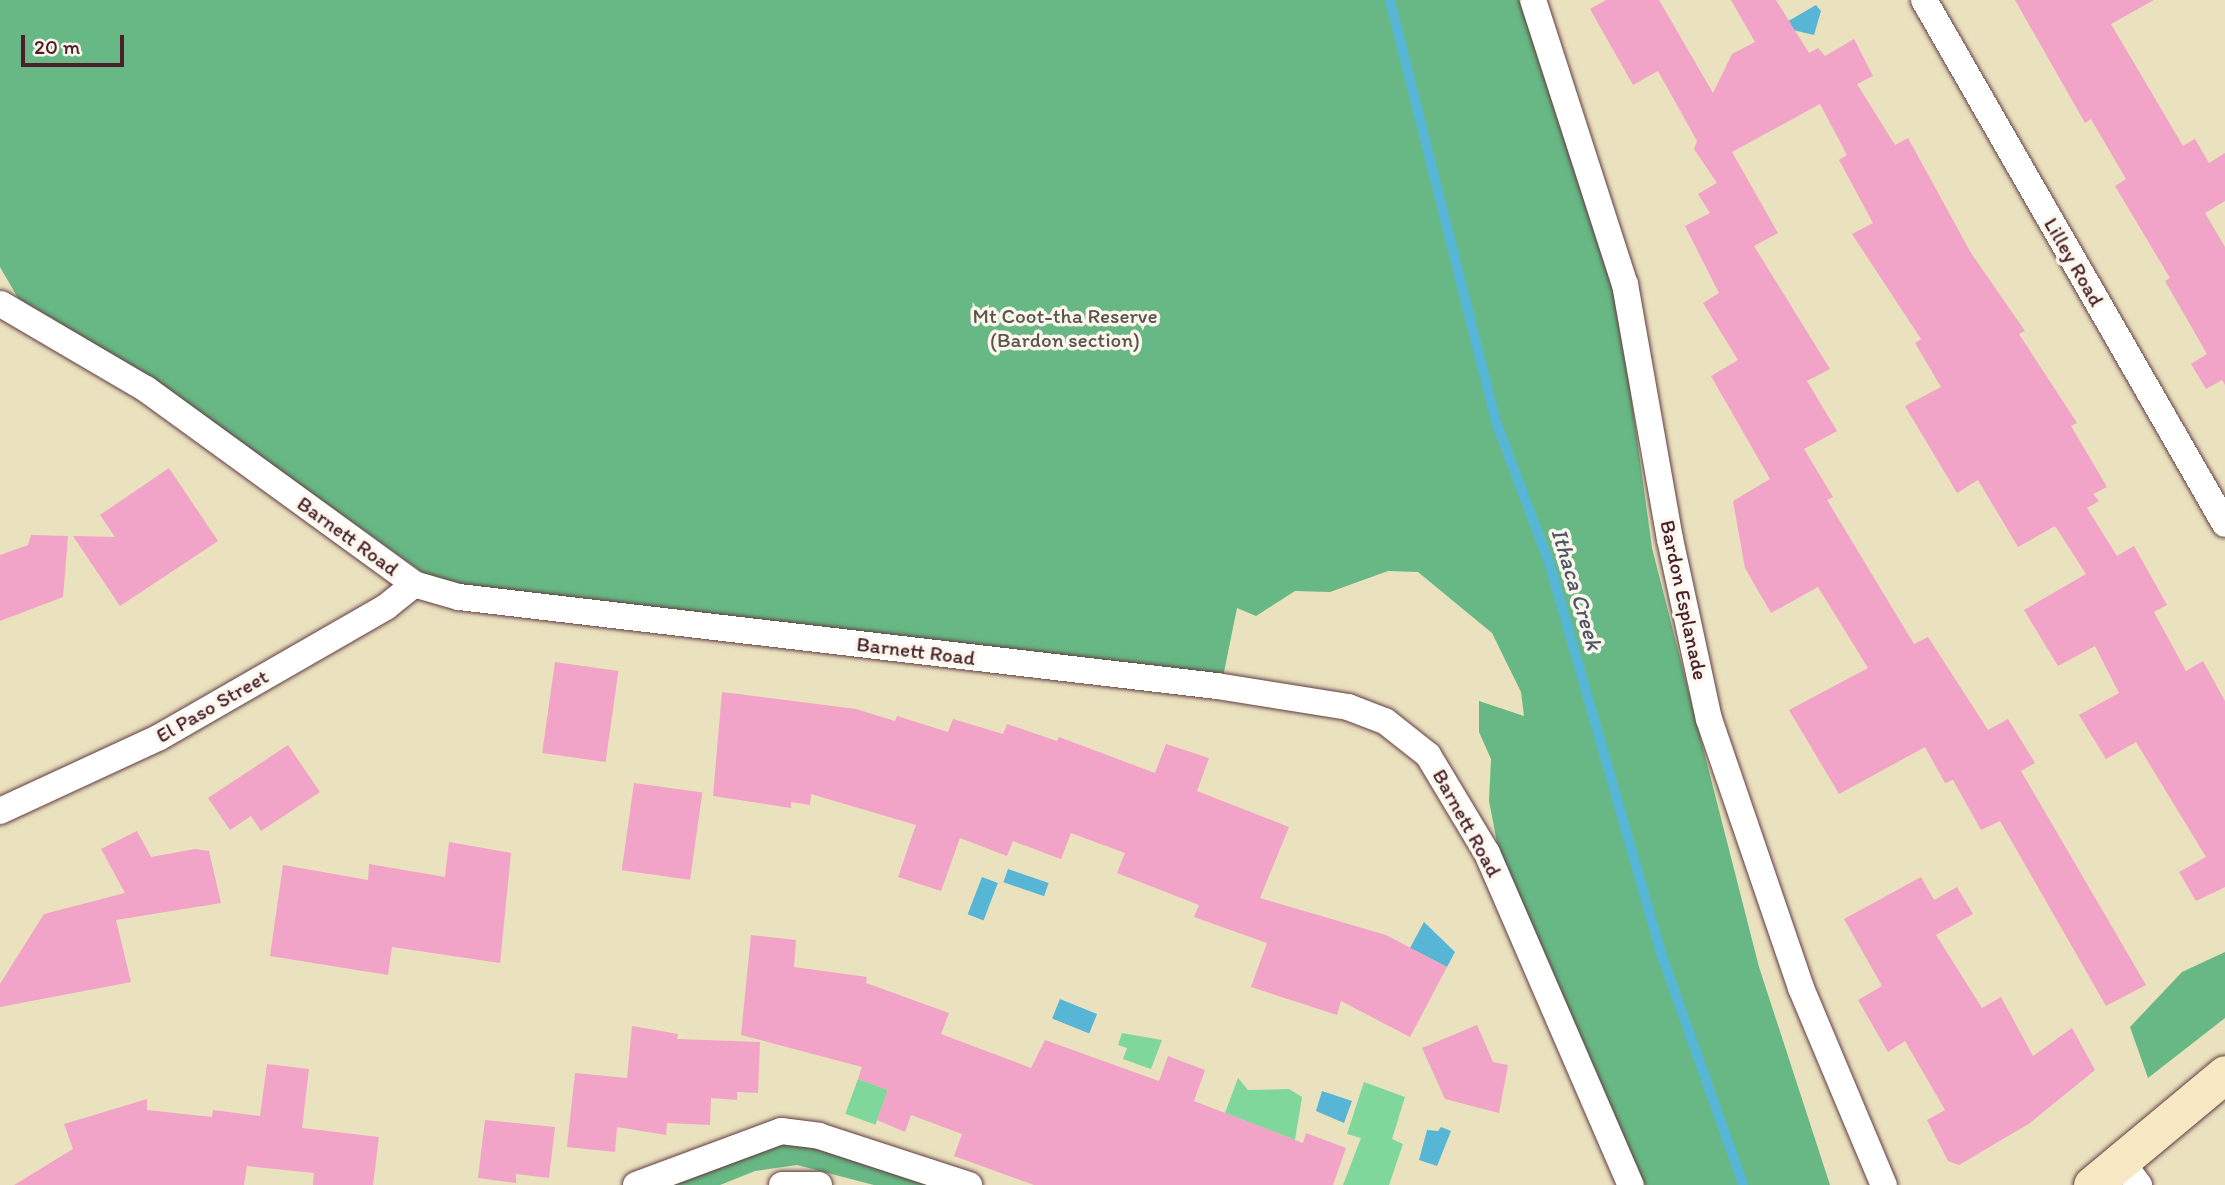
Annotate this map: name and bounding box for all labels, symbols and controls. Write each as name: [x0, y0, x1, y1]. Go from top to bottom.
scale bar: [24, 21, 128, 65]
text: 20 m: [34, 34, 80, 59]
street label: Lilley Road: [2039, 213, 2109, 311]
park label: Mt Coot-tha Reserve (Bardon section): [973, 303, 1157, 353]
street label: Barnett Road: [292, 491, 404, 581]
street label: Bardon Esplanade: [1655, 518, 1713, 682]
water label: Ithaca Creek: [1545, 525, 1609, 653]
street label: Barnett Road: [855, 631, 977, 671]
street label: El Paso Street: [152, 664, 272, 748]
street label: Barnett Road: [1427, 765, 1507, 881]

